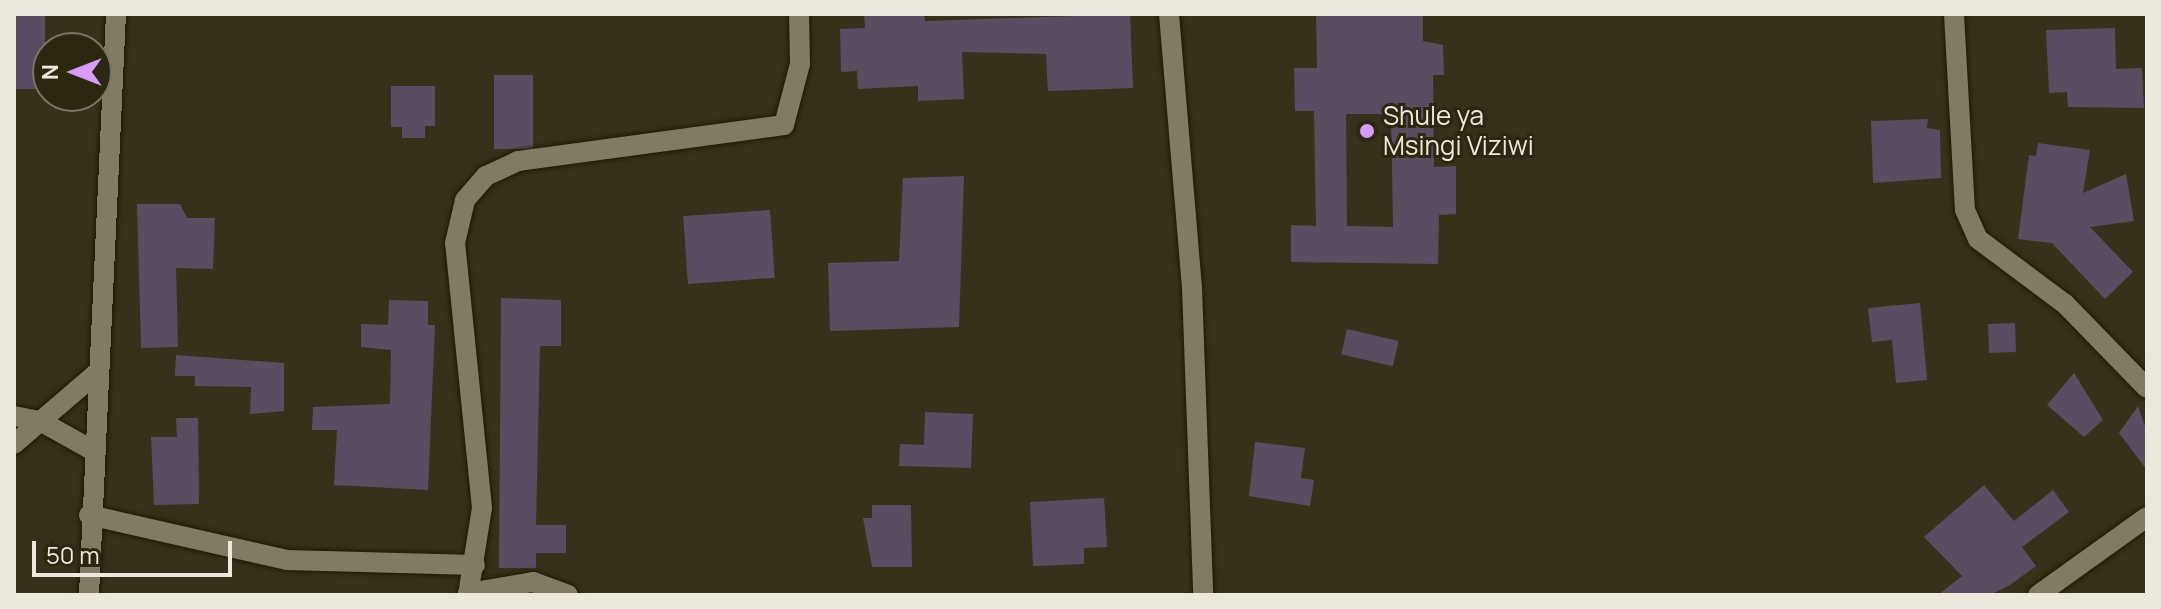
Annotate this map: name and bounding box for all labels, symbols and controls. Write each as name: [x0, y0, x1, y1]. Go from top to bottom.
north arrow: [32, 32, 112, 112]
text: N: [35, 64, 65, 80]
place label: Shule ya Msingi Viziwi: [1383, 100, 1534, 162]
marker: Shule ya Msingi Viziwi: [1358, 122, 1376, 140]
scale bar: [36, 525, 236, 575]
text: 50 m: [46, 538, 100, 571]

